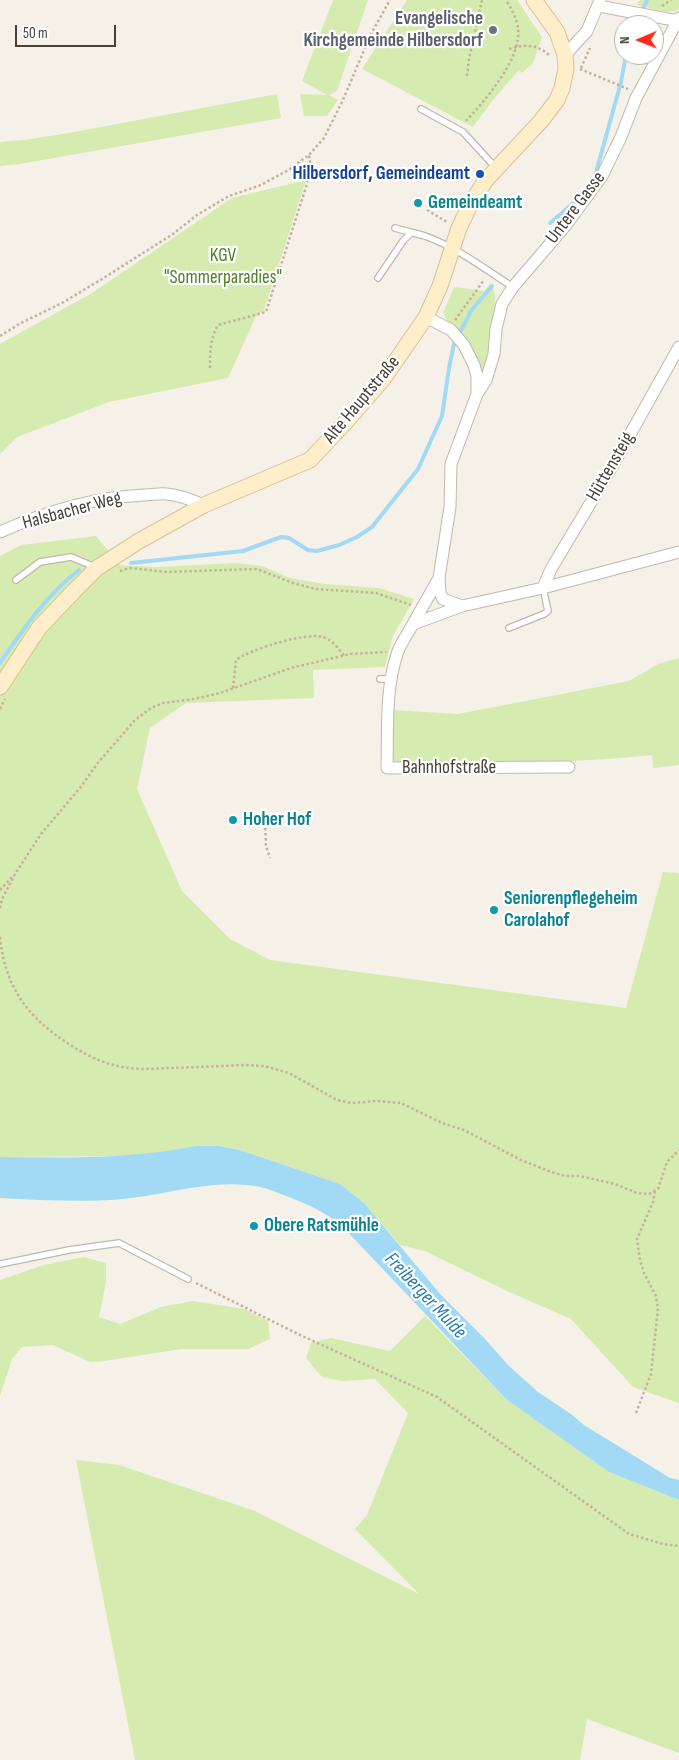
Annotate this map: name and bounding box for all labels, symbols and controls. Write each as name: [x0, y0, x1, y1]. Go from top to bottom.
place label: Evangelische Kirchgemeinde Hilbersdorf: [303, 8, 483, 52]
scale bar: [18, 15, 119, 47]
north arrow: [614, 15, 664, 65]
text: 50 m: [23, 24, 48, 43]
marker: Evangelische Kirchgemeinde Hilbersdorf: [487, 24, 499, 36]
text: N: [616, 36, 633, 44]
place label: Hilbersdorf, Gemeindeamt: [292, 163, 470, 185]
street label: Untere Gasse: [541, 167, 611, 249]
marker: Hilbersdorf, Gemeindeamt: [474, 168, 486, 180]
place label: Gemeindeamt: [428, 192, 522, 214]
marker: Gemeindeamt: [412, 197, 424, 209]
park label: KGV "Sommerparadies": [164, 245, 282, 289]
street label: Alte Hauptstraße: [319, 352, 405, 448]
street label: Hüttensteig: [582, 428, 640, 506]
street label: Halsbacher Weg: [20, 487, 124, 535]
street label: Bahnhofstraße: [402, 757, 496, 779]
place label: Hoher Hof: [243, 809, 311, 831]
marker: Hoher Hof: [227, 814, 239, 826]
place label: Seniorenpflegeheim Carolahof: [504, 888, 638, 932]
marker: Seniorenpflegeheim Carolahof: [488, 904, 500, 916]
place label: Obere Ratsmühle: [264, 1215, 379, 1237]
marker: Obere Ratsmühle: [248, 1220, 260, 1232]
water label: Freiberger Mulde: [379, 1248, 471, 1344]

